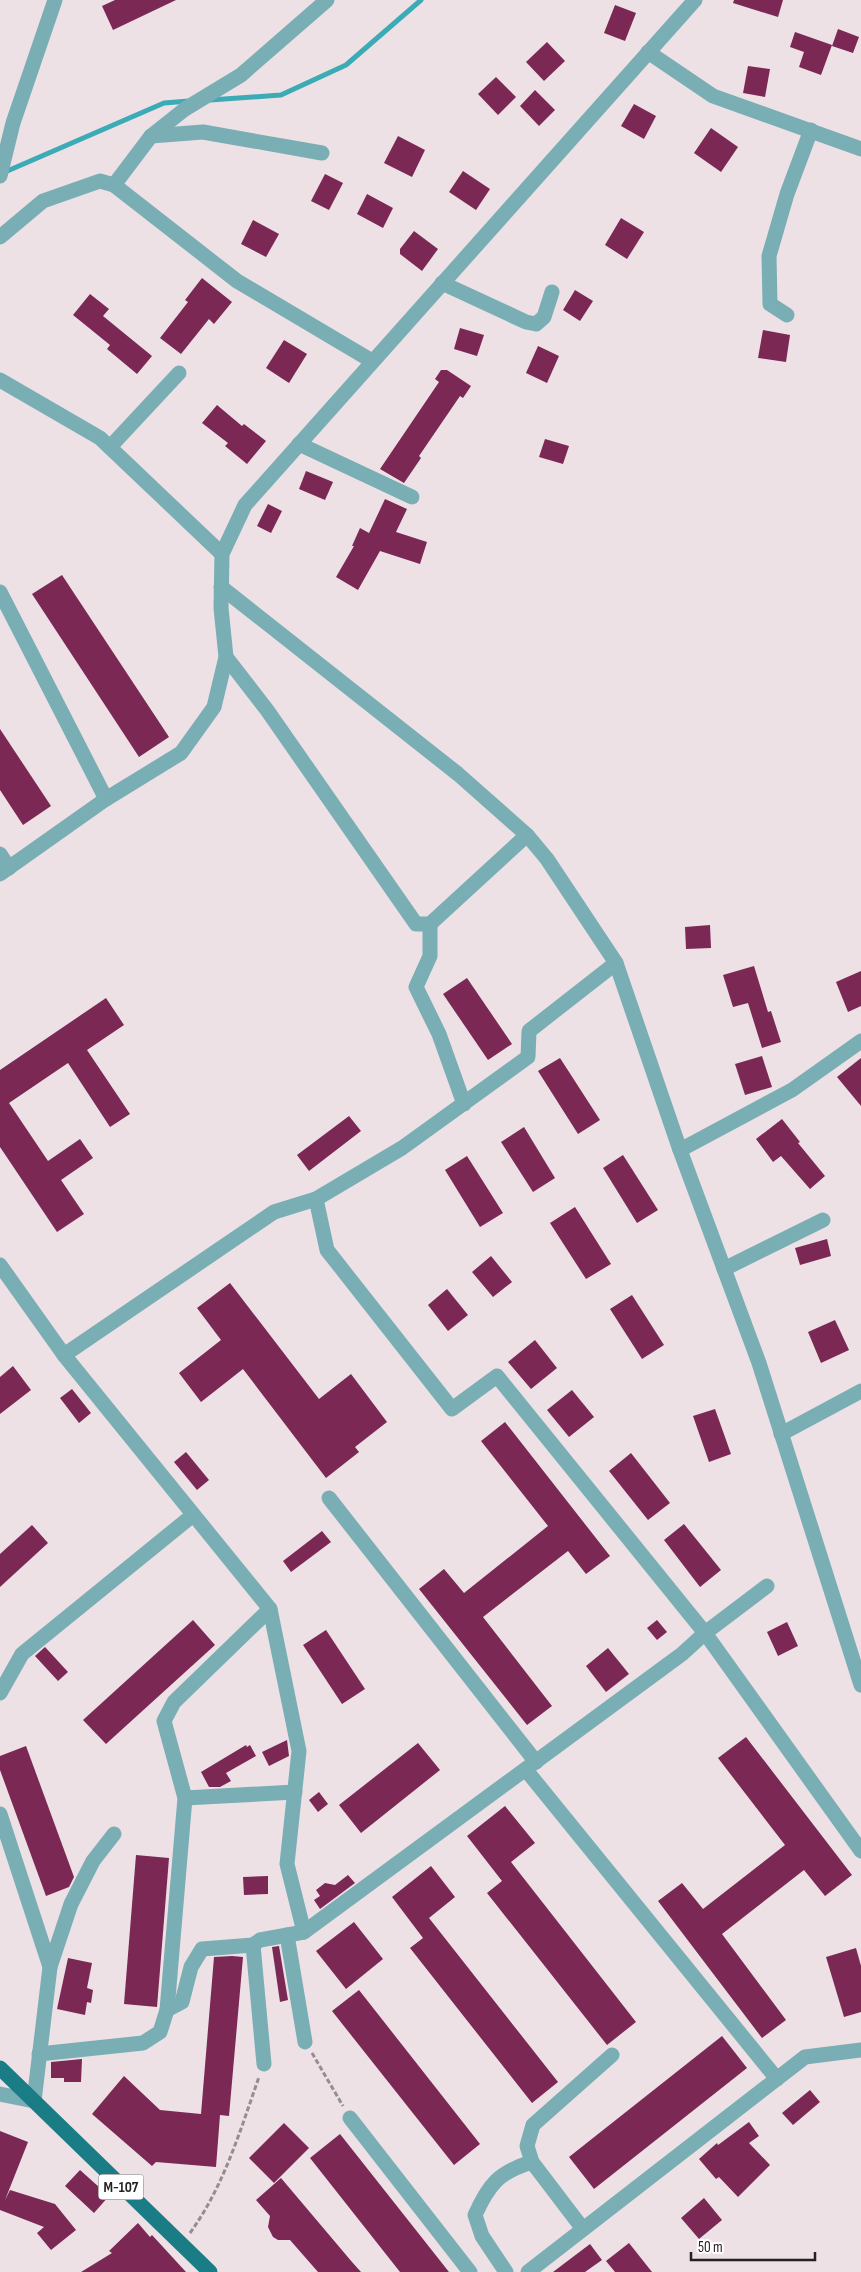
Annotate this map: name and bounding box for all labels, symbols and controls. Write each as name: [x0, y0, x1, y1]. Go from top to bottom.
road number: М-107: [98, 2174, 144, 2200]
scale bar: [691, 2230, 815, 2262]
text: 50 m: [698, 2238, 723, 2257]

